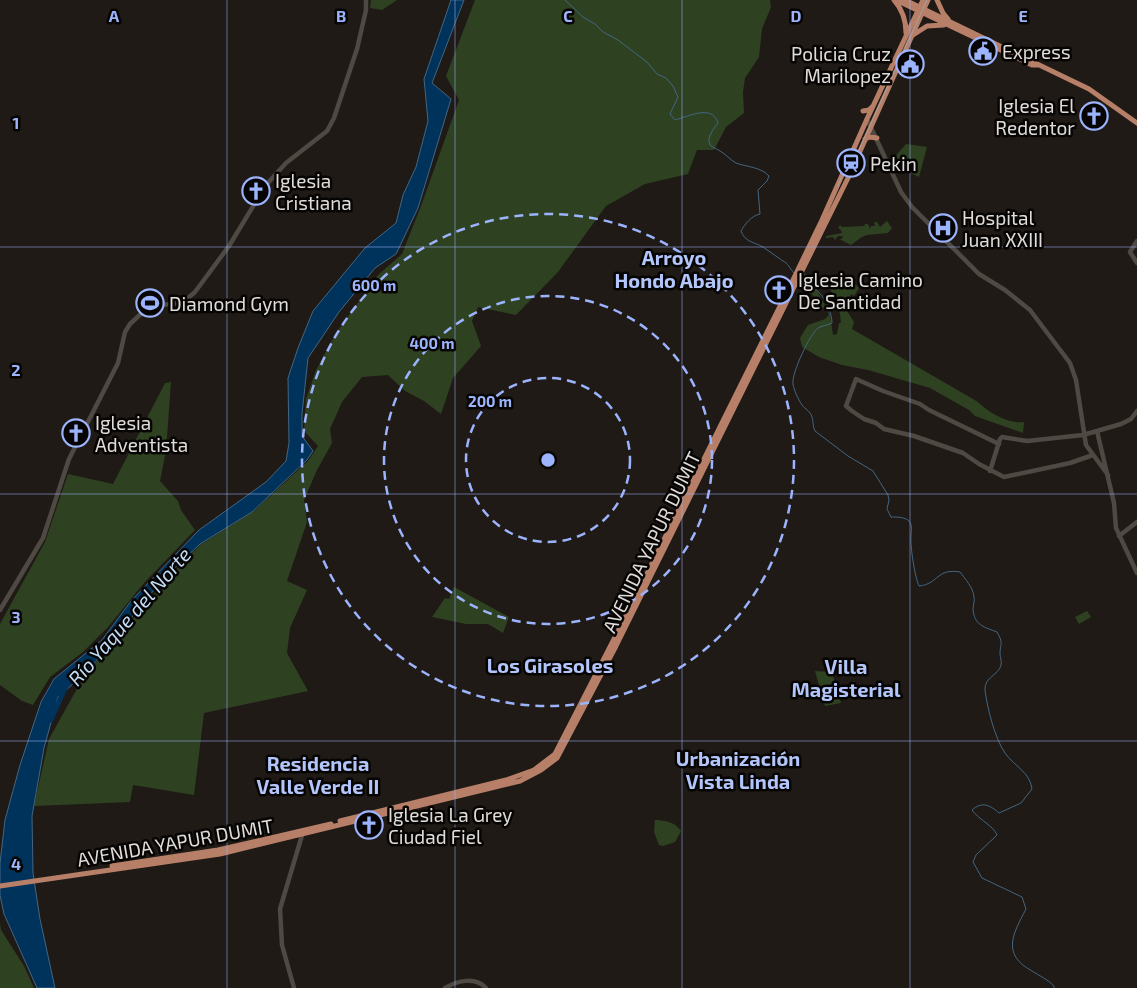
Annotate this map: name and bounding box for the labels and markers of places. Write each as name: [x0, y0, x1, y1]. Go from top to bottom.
public building icon: Express: [968, 36, 998, 66]
place label: Express: [1002, 40, 1071, 63]
place label: Policia Cruz Marilopez: [791, 42, 891, 87]
public building icon: Policia Cruz Marilopez: [895, 49, 925, 79]
place label: Iglesia El Redentor: [995, 94, 1075, 139]
church icon: Iglesia El Redentor: [1079, 101, 1109, 131]
station icon: Pekin: [836, 148, 866, 178]
place label: Pekin: [870, 152, 917, 175]
place label: Iglesia Cristiana: [275, 169, 352, 214]
church icon: Iglesia Cristiana: [241, 176, 271, 206]
place label: Hospital Juan XXIII: [962, 206, 1043, 251]
hospital icon: Hospital Juan XXIII: [928, 213, 958, 243]
place label: Iglesia Camino De Santidad: [798, 268, 923, 313]
church icon: Iglesia Camino De Santidad: [764, 275, 794, 305]
sports icon: Diamond Gym: [135, 288, 165, 318]
place label: Diamond Gym: [169, 292, 289, 315]
place label: Iglesia Adventista: [95, 411, 188, 456]
church icon: Iglesia Adventista: [61, 418, 91, 448]
centre of rings: [539, 451, 557, 469]
place label: Iglesia La Grey Ciudad Fiel: [388, 803, 512, 848]
church icon: Iglesia La Grey Ciudad Fiel: [354, 810, 384, 840]

